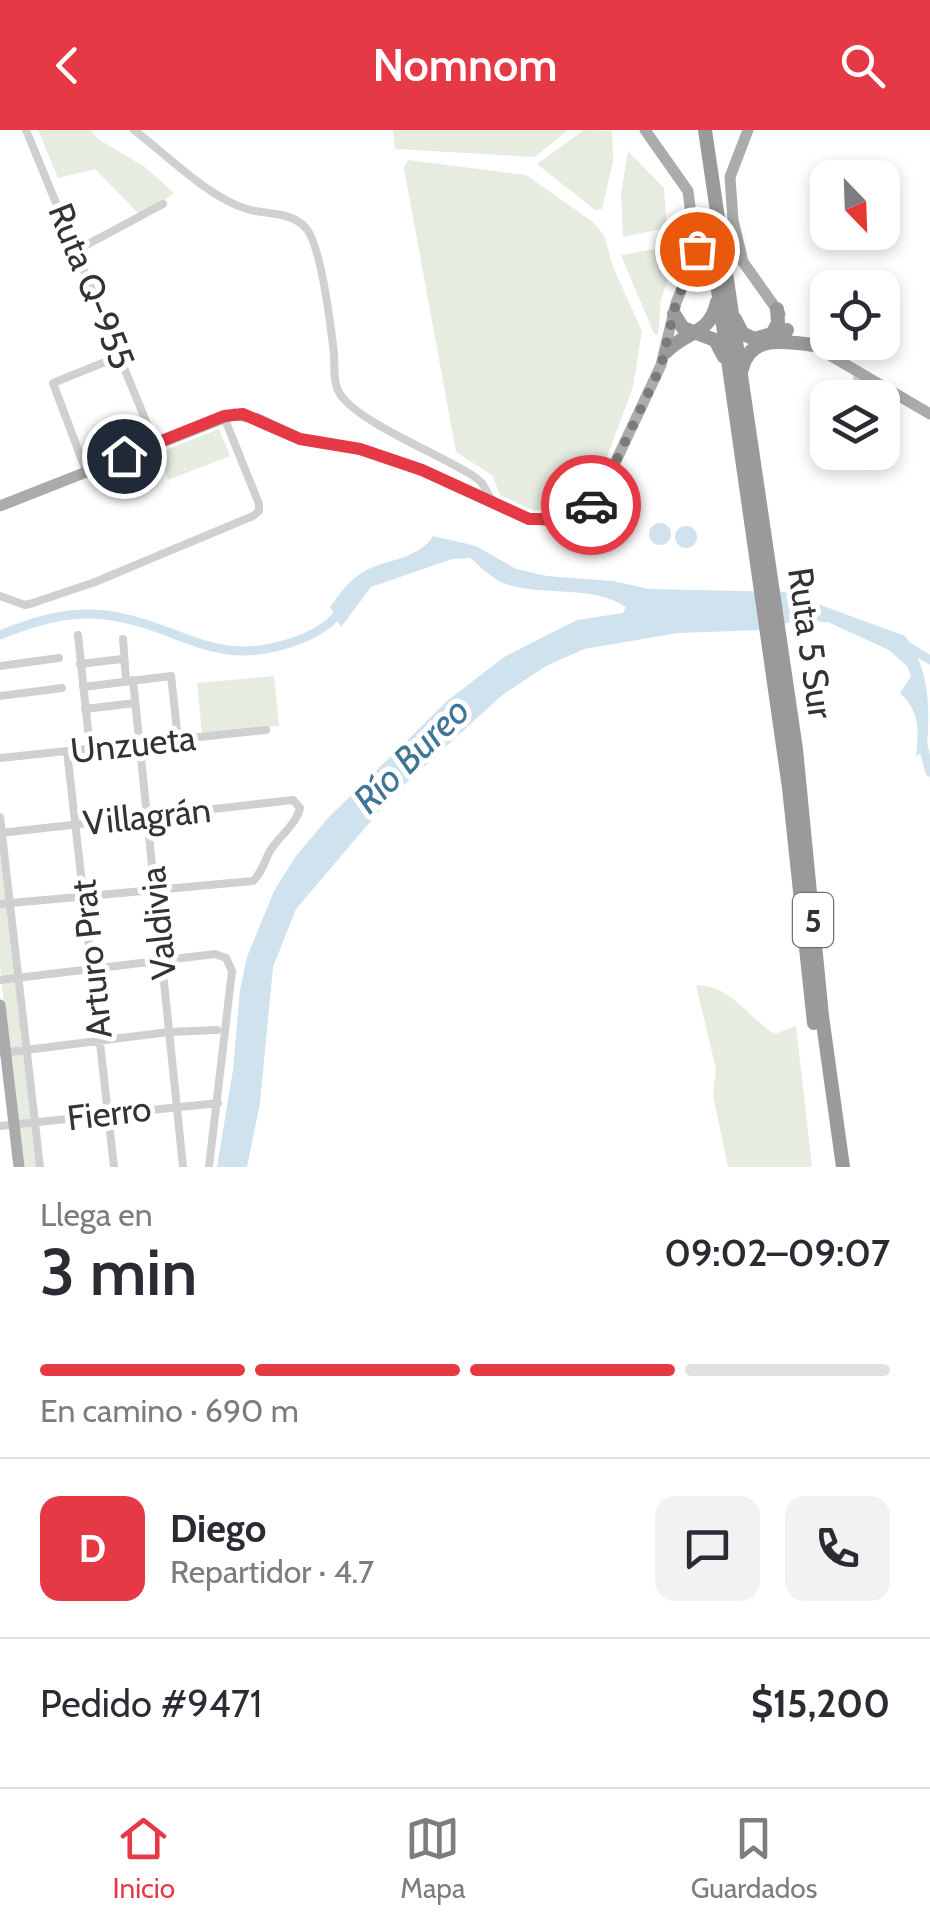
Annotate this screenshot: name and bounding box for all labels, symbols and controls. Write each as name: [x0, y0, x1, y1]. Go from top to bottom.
icon: back: [40, 38, 95, 93]
text: Nomnom: [372, 38, 558, 92]
icon: search: [835, 38, 890, 93]
north arrow: [810, 160, 900, 250]
map controls: [810, 160, 900, 470]
street label: Ruta Q-955: [39, 197, 145, 375]
pin: [655, 207, 740, 292]
icon: bag: [670, 222, 725, 277]
button: locate: [810, 270, 900, 360]
button: layers: [810, 380, 900, 470]
pin: [82, 414, 167, 499]
icon: home: [97, 429, 152, 484]
courier: [541, 455, 641, 555]
icon: car: [564, 478, 619, 533]
street label: Ruta 5 Sur: [779, 565, 843, 721]
water label: Río Bureo: [343, 687, 479, 823]
street label: Unzueta: [68, 716, 198, 772]
street label: Villagrán: [81, 788, 213, 844]
street label: Valdivia: [131, 864, 185, 982]
street label: Arturo Prat: [61, 877, 121, 1040]
road number: 5: [793, 893, 833, 947]
street label: Fierro: [65, 1087, 153, 1139]
text: Llega en: [40, 1195, 153, 1234]
text: 09:02–09:07: [664, 1229, 890, 1276]
text: 3 min: [40, 1232, 197, 1311]
text: En camino · 690 m: [40, 1391, 299, 1430]
button: chat: [655, 1496, 760, 1601]
button: phone: [785, 1496, 890, 1601]
text: Diego: [170, 1505, 266, 1552]
text: D: [79, 1525, 106, 1572]
text: Repartidor · 4.7: [170, 1552, 374, 1591]
text: Pedido #9471: [40, 1680, 262, 1727]
text: $15,200: [751, 1680, 890, 1727]
tab: Inicio: [113, 1811, 175, 1905]
tab: Mapa: [400, 1811, 465, 1905]
tab: Guardados: [691, 1811, 817, 1905]

